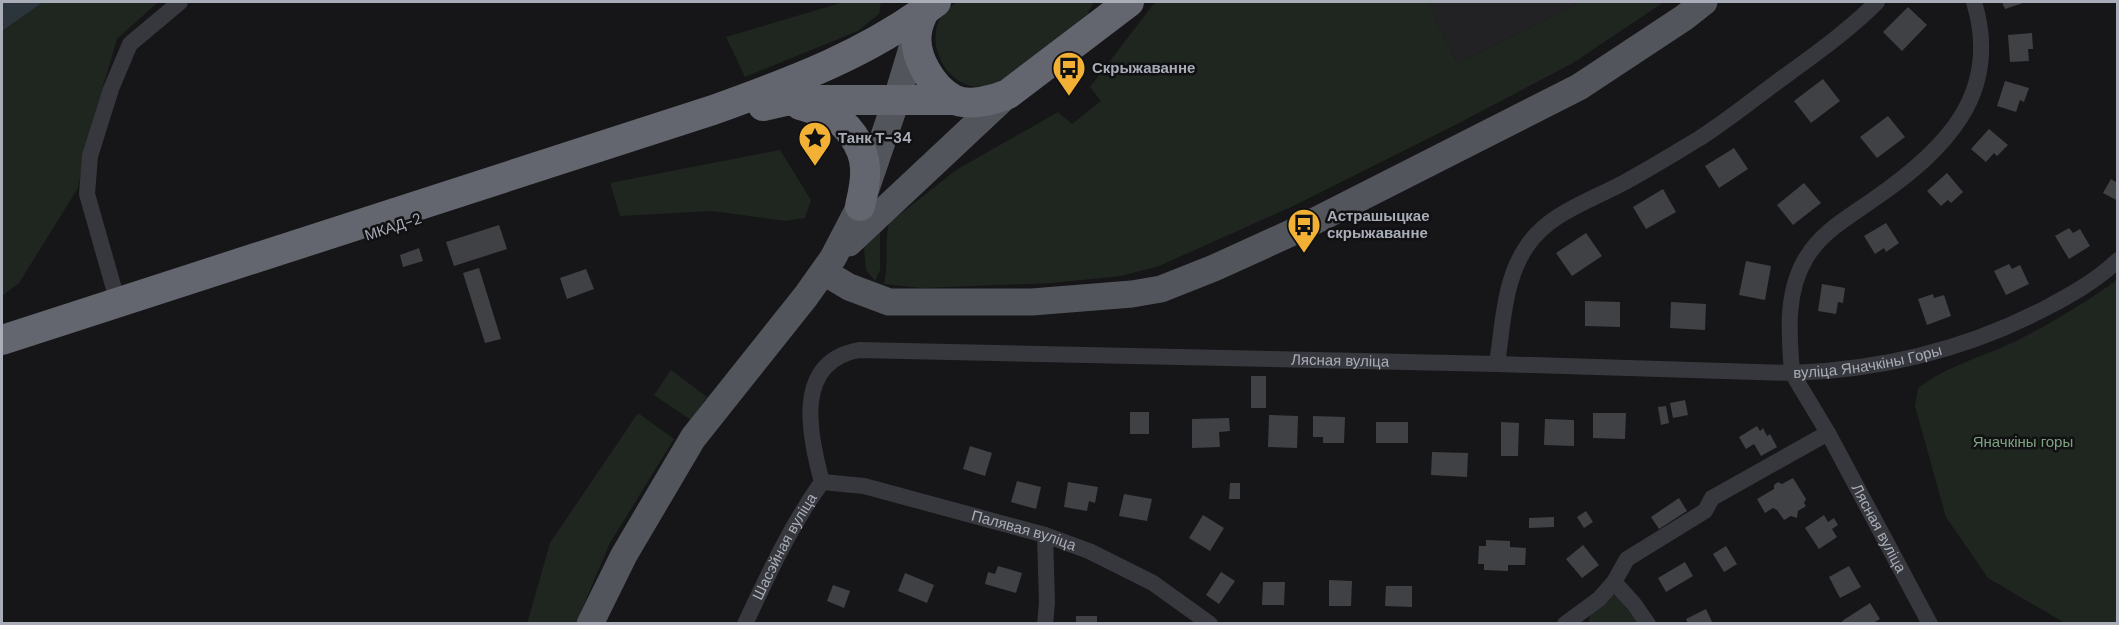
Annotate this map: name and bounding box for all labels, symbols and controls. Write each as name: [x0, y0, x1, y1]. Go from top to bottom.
bus stop icon: Скрыжаванне: [1051, 50, 1087, 97]
place label: Скрыжаванне: [1092, 58, 1195, 78]
place icon: Танк Т-34: [797, 120, 833, 167]
place label: Танк Т-34: [838, 128, 912, 148]
place label: Астрашыцкае скрыжаванне: [1327, 206, 1430, 243]
bus stop icon: Астрашыцкае скрыжаванне: [1286, 207, 1322, 254]
street label: МКАД-2: [362, 208, 424, 246]
street label: вуліца Яначкіны Горы: [1793, 340, 1944, 383]
street label: Лясная вуліца: [1291, 349, 1390, 372]
park label: Яначкіны горы: [1973, 432, 2073, 452]
street label: Лясная вуліца: [1847, 480, 1911, 577]
street label: Шасэйная вуліца: [748, 489, 822, 603]
street label: Палявая вуліца: [969, 506, 1079, 556]

